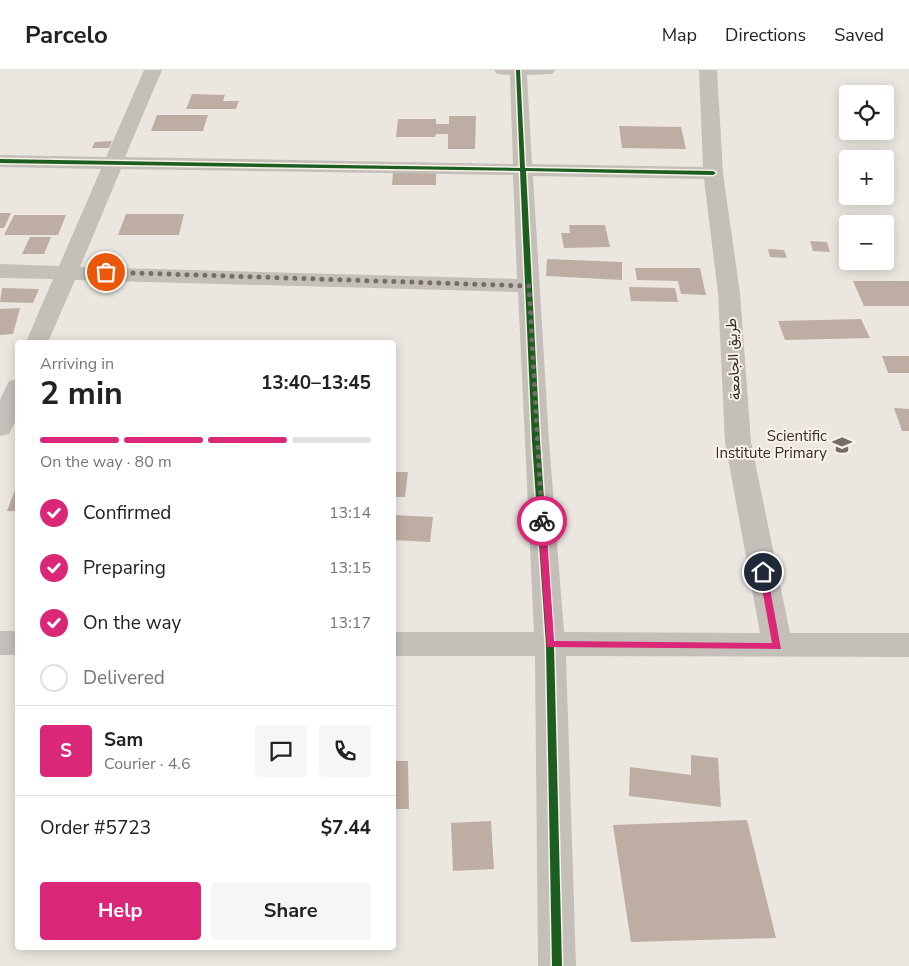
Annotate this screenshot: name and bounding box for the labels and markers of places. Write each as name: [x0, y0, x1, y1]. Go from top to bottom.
pin: [85, 251, 127, 293]
place label: Scientific Institute Primary: [716, 426, 827, 463]
school or university icon: Scientific Institute Primary: [831, 434, 853, 456]
pin: [742, 551, 784, 593]

